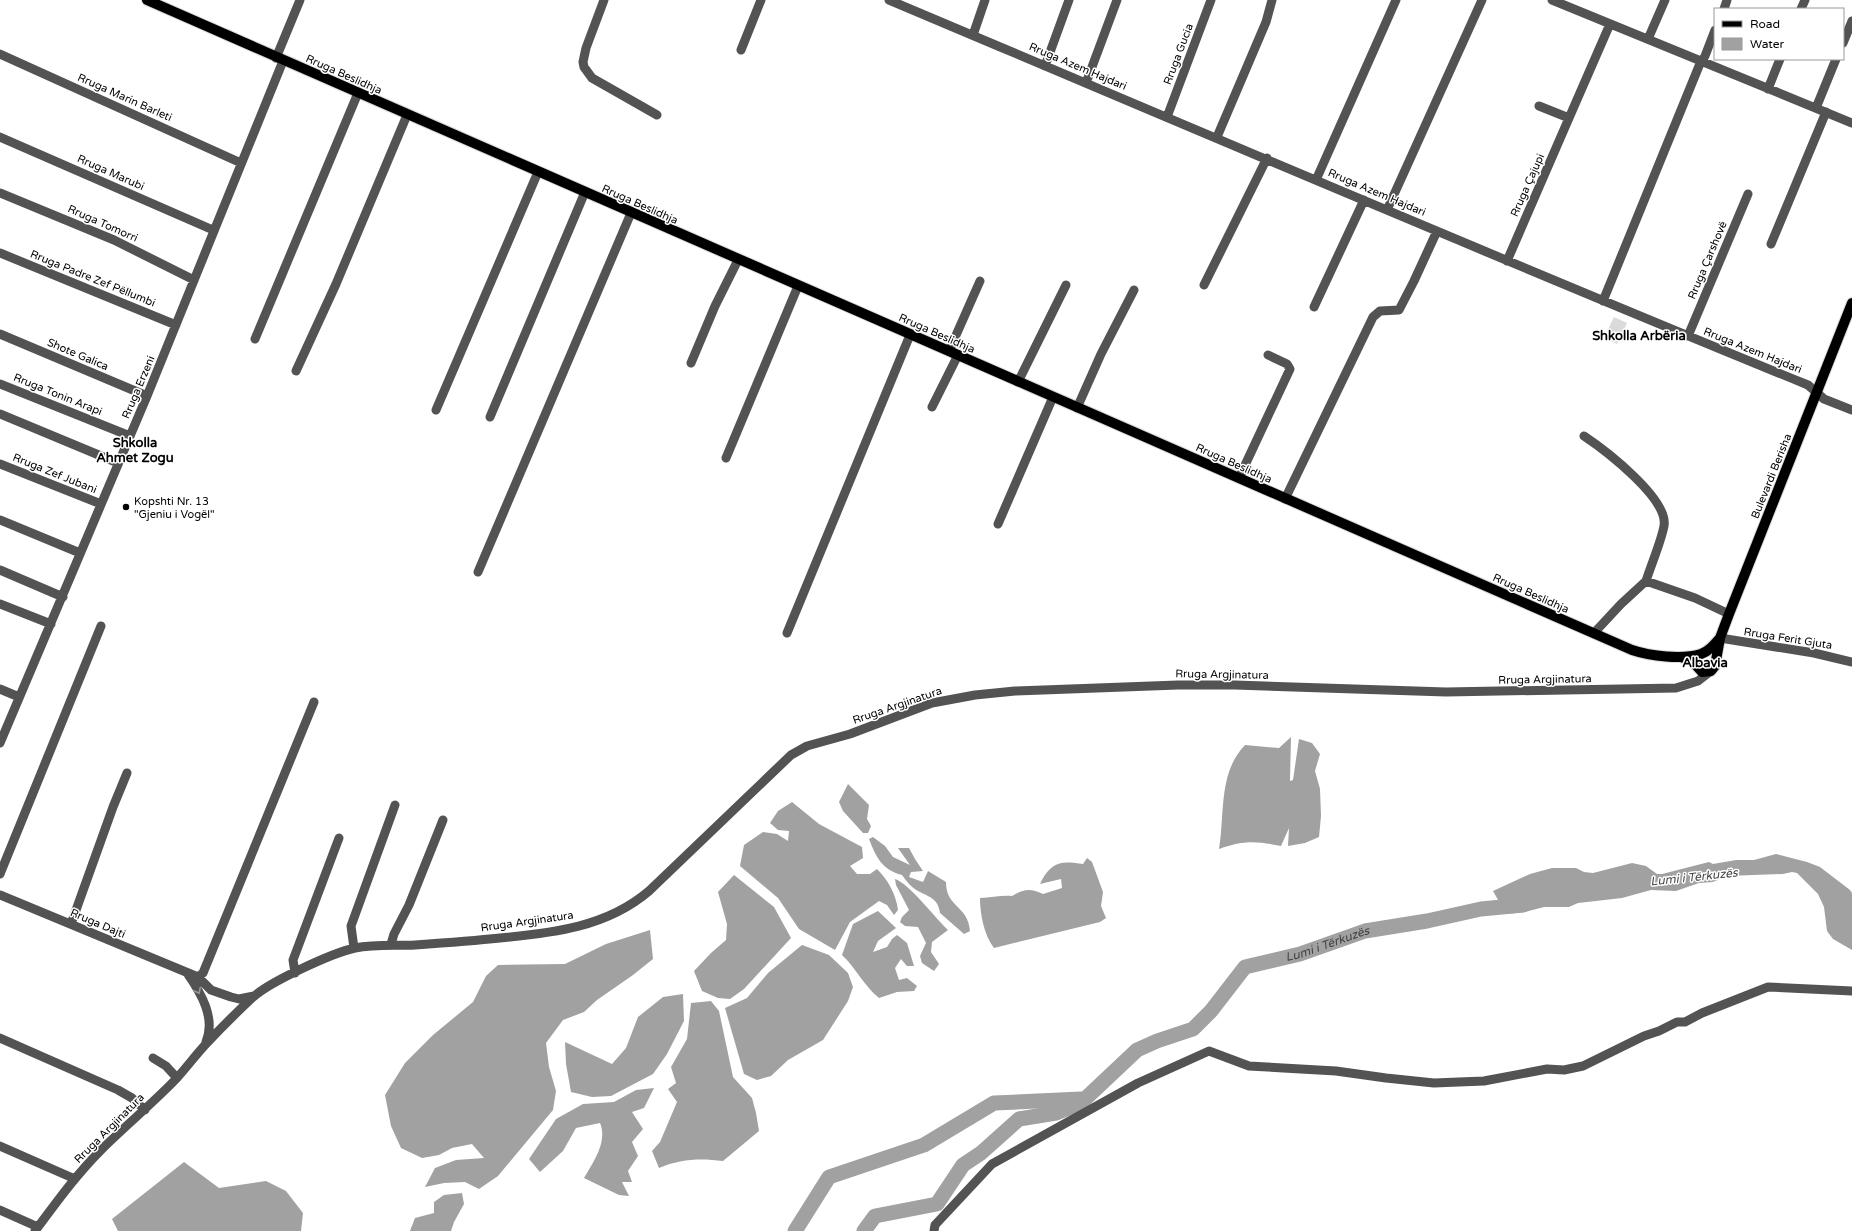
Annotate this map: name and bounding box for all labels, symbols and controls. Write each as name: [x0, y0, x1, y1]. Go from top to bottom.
legend: [1714, 8, 1844, 60]
text: Road: [1750, 17, 1780, 31]
street label: Rruga Gucia: [1161, 22, 1196, 87]
text: Water: [1750, 37, 1785, 51]
street label: Rruga Azem Hajdari: [1027, 40, 1129, 93]
street label: Rruga Beslidhja: [304, 52, 384, 97]
street label: Rruga Marin Barleti: [76, 71, 174, 124]
street label: Rruga Marubi: [75, 152, 146, 193]
street label: Rruga Çajupi: [1508, 152, 1547, 219]
street label: Rruga Azem Hajdari: [1326, 166, 1428, 219]
street label: Rruga Beslidhja: [600, 182, 680, 227]
street label: Rruga Tomorri: [66, 202, 140, 245]
street label: Rruga Çarshovë: [1685, 219, 1730, 301]
street label: Rruga Padre Zef Pëllumbi: [28, 247, 157, 310]
street label: Rruga Beslidhja: [897, 311, 977, 356]
street label: Rruga Azem Hajdari: [1702, 325, 1804, 376]
district label: Shkolla Arbëria: [1592, 328, 1686, 344]
street label: Shote Galica: [45, 336, 110, 373]
street label: Rruga Erzeni: [119, 354, 158, 421]
street label: Rruga Tonin Arapi: [12, 371, 104, 418]
street label: Bulevardi Berisha: [1748, 432, 1794, 521]
district label: Shkolla Ahmet Zogu: [96, 435, 174, 466]
street label: Rruga Beslidhja: [1194, 441, 1274, 486]
street label: Rruga Zef Jubani: [11, 451, 99, 496]
place label: Kopshti Nr. 13 "Gjeniu i Vogël": [134, 495, 215, 521]
marker: Kopshti Nr. 13 "Gjeniu i Vogël": [121, 502, 131, 512]
street label: Rruga Beslidhja: [1491, 571, 1571, 616]
street label: Rruga Ferit Gjuta: [1743, 625, 1833, 652]
district label: Albavia: [1682, 655, 1728, 671]
street label: Rruga Argjinatura: [1175, 667, 1269, 682]
street label: Rruga Argjinatura: [1498, 672, 1592, 687]
street label: Rruga Argjinatura: [851, 684, 943, 727]
water label: Lumi i Tërkuzës: [1650, 865, 1740, 889]
street label: Rruga Dajti: [68, 906, 127, 941]
street label: Rruga Argjinatura: [480, 909, 574, 934]
water label: Lumi i Tërkuzës: [1284, 923, 1371, 964]
one-way arrow: [193, 986, 201, 994]
street label: Rruga Argjinatura: [72, 1091, 147, 1166]

